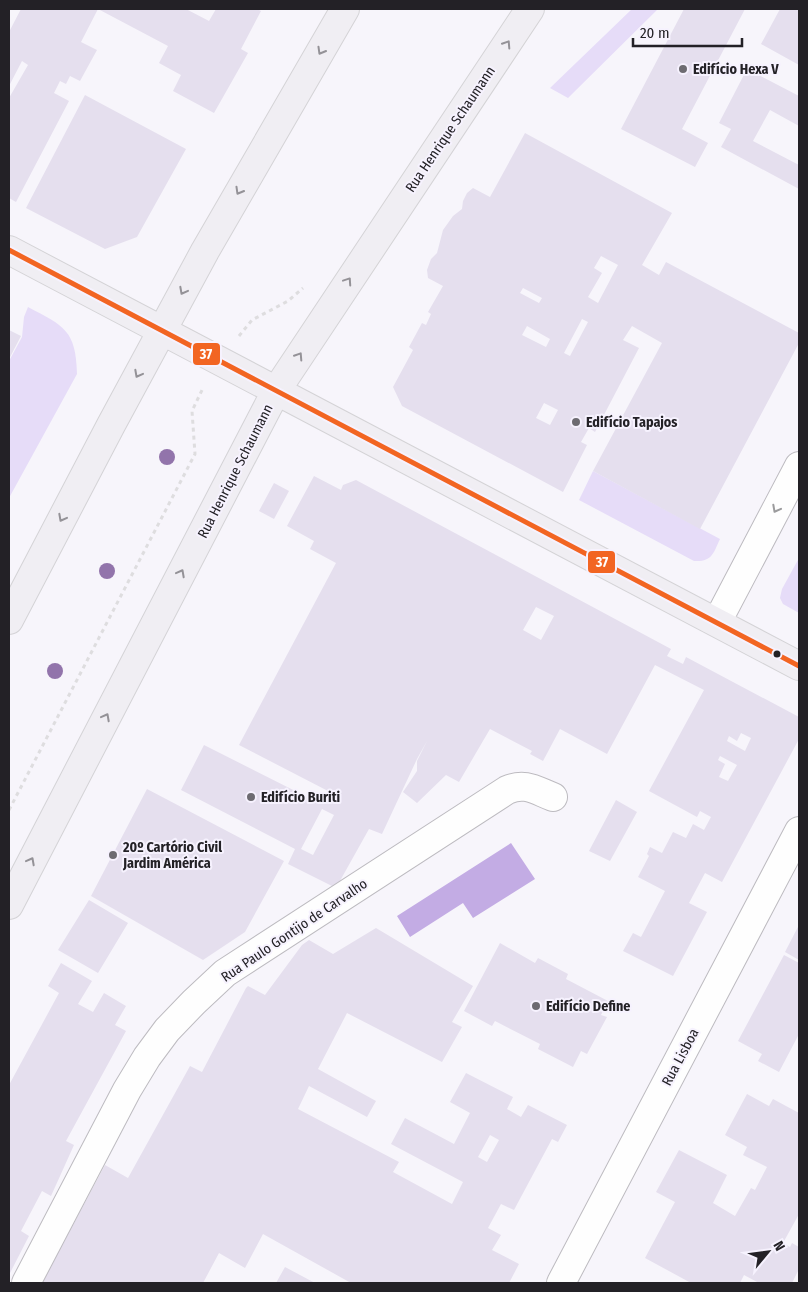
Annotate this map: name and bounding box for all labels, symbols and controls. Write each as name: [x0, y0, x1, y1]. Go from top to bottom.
scale bar: [633, 15, 742, 47]
text: 20 m: [640, 24, 670, 42]
one-way arrow: [501, 41, 510, 50]
one-way arrow: [317, 45, 327, 54]
place label: Edifício Hexa V: [693, 61, 779, 78]
street label: Rua Henrique Schaumann: [402, 63, 499, 195]
marker: Edifício Hexa V: [677, 63, 689, 75]
one-way arrow: [236, 186, 246, 195]
one-way arrow: [342, 277, 351, 287]
one-way arrow: [179, 286, 189, 295]
line badge: 37: [192, 342, 221, 366]
text: 37: [199, 346, 212, 363]
one-way arrow: [293, 352, 302, 362]
one-way arrow: [134, 369, 144, 378]
street label: Rua Henrique Schaumann: [194, 401, 277, 541]
place label: Edifício Tapajos: [586, 414, 677, 431]
marker: Edifício Tapajos: [570, 416, 582, 428]
one-way arrow: [773, 503, 783, 512]
one-way arrow: [58, 513, 68, 522]
line badge: 37: [587, 550, 616, 574]
text: 37: [595, 554, 608, 571]
one-way arrow: [175, 569, 185, 578]
unlabelled marker: [772, 649, 782, 659]
one-way arrow: [100, 714, 110, 723]
place label: Edifício Buriti: [261, 789, 341, 806]
marker: Edifício Buriti: [245, 791, 257, 803]
place label: 20º Cartório Civil Jardim América: [122, 839, 222, 872]
marker: 20º Cartório Civil Jardim América: [107, 849, 119, 861]
one-way arrow: [25, 858, 35, 867]
street label: Rua Paulo Gontijo de Carvalho: [218, 875, 371, 986]
place label: Edifício Define: [546, 998, 630, 1015]
marker: Edifício Define: [530, 1000, 542, 1012]
street label: Rua Lisboa: [658, 1026, 703, 1089]
north arrow: [743, 1227, 793, 1277]
text: N: [769, 1238, 788, 1254]

